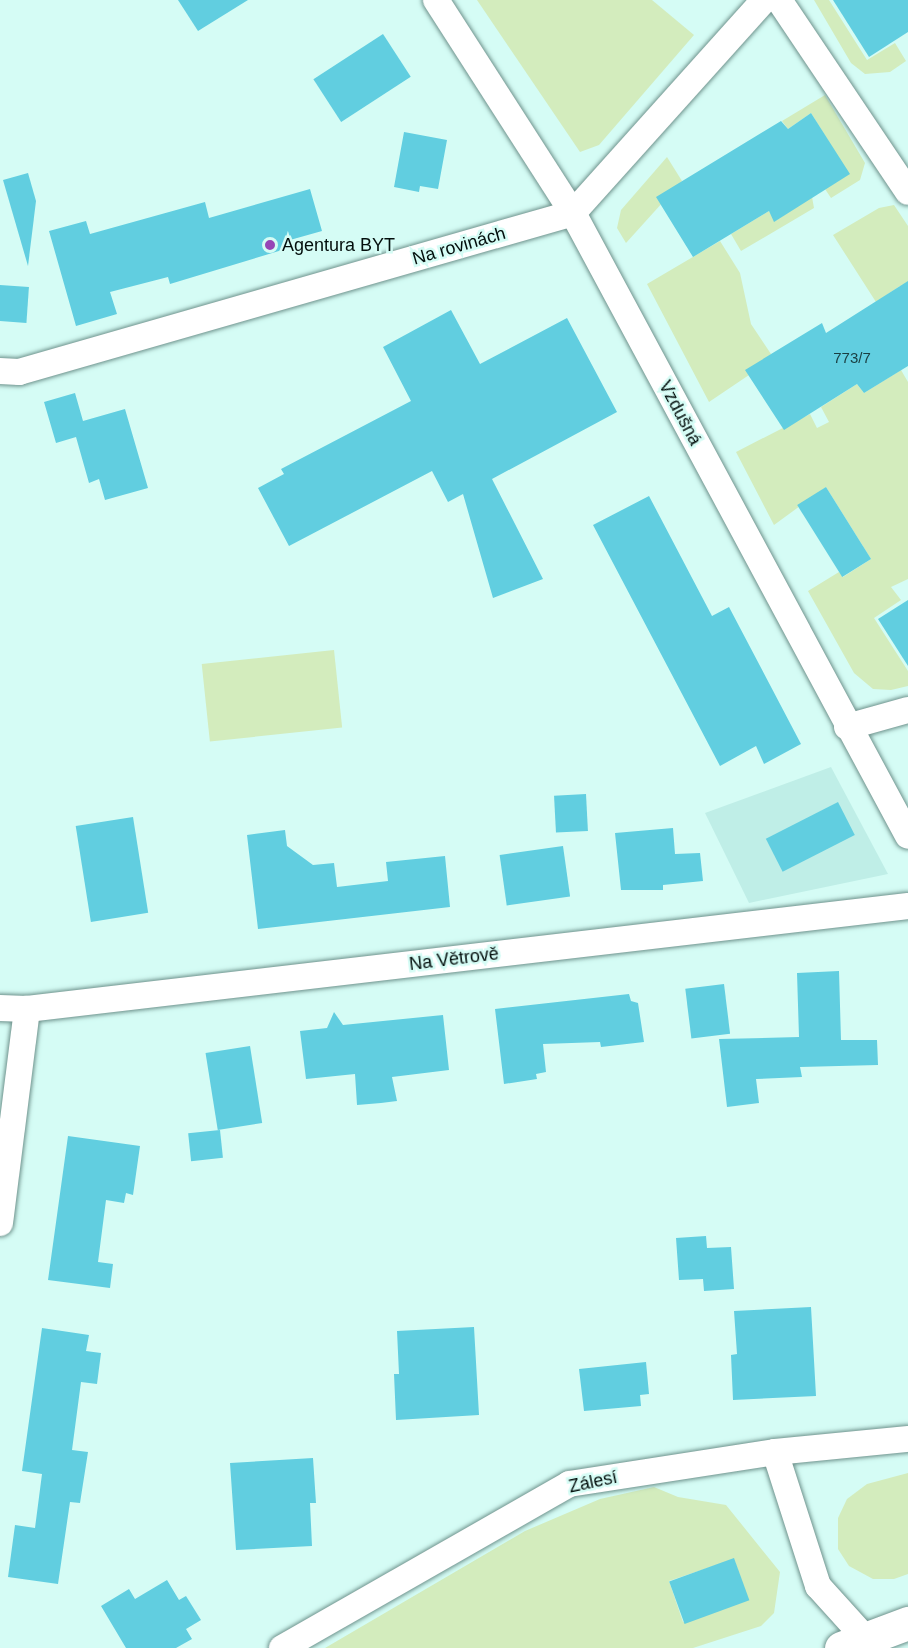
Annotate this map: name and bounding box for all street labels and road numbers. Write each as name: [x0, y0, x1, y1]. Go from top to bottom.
street label: Na rovinách: [410, 222, 508, 270]
street label: Vzdušná: [654, 377, 706, 449]
street label: Na Větrově: [408, 943, 500, 975]
street label: Zálesí: [567, 1466, 619, 1498]

